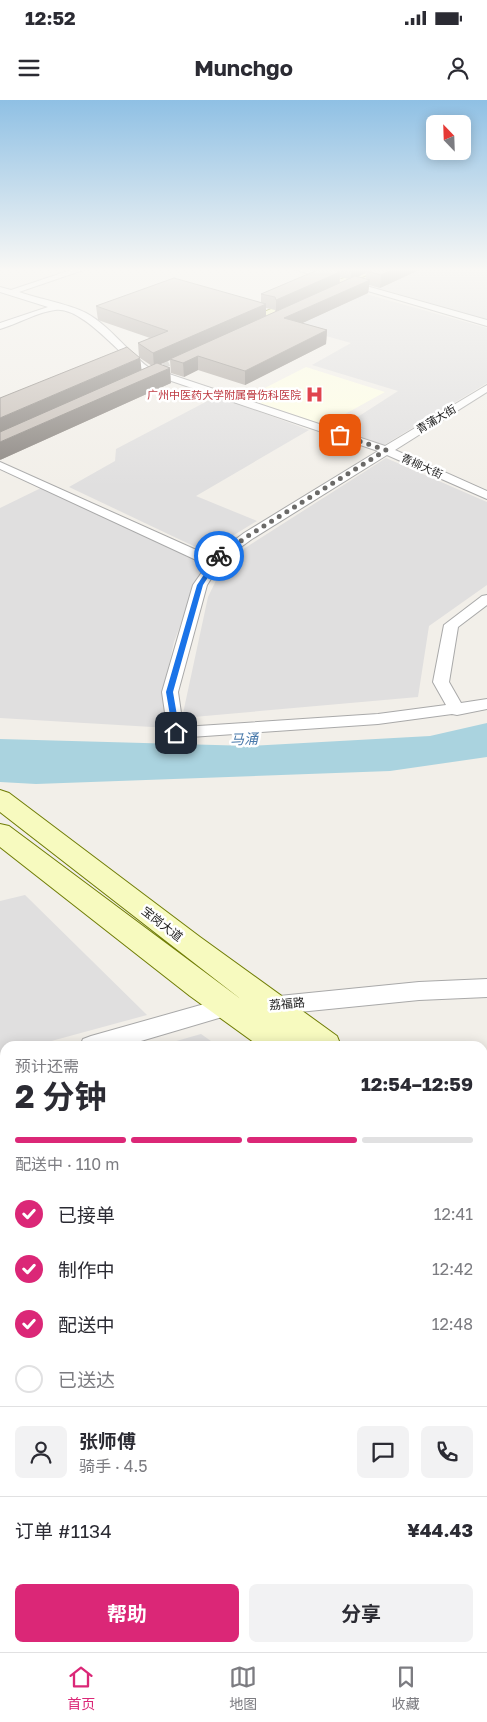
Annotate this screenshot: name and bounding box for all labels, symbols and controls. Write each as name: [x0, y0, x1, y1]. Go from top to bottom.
text: 12:52: [25, 6, 76, 29]
icon: menu: [15, 54, 43, 82]
text: Munchgo: [194, 54, 293, 81]
icon: person: [444, 54, 472, 82]
north arrow: [426, 115, 471, 160]
map controls: [426, 115, 471, 160]
hospital icon: 广州中医药大学附属骨伤科医院: [305, 385, 325, 405]
place label: 广州中医药大学附属骨伤科医院: [147, 388, 301, 401]
street label: 青蒲大街: [414, 402, 458, 435]
pin: [319, 414, 361, 456]
icon: bag: [326, 421, 354, 449]
street label: 青柳大街: [399, 451, 445, 480]
courier: [194, 531, 244, 581]
icon: bike: [205, 542, 233, 570]
pin: [155, 712, 197, 754]
icon: home: [162, 719, 190, 747]
water label: 马涌: [230, 729, 260, 747]
street label: 宝岗大道: [139, 903, 186, 944]
street label: 荔福路: [268, 994, 306, 1013]
text: 预计还需: [15, 1056, 79, 1076]
text: 12:54–12:59: [361, 1072, 473, 1095]
text: 2 分钟: [15, 1077, 107, 1115]
text: 配送中 · 110 m: [15, 1154, 119, 1174]
icon: check: [15, 1200, 43, 1228]
text: 已接单: [58, 1203, 115, 1226]
text: 12:41: [434, 1204, 473, 1224]
icon: check: [15, 1255, 43, 1283]
text: 制作中: [58, 1258, 115, 1281]
text: 12:42: [432, 1259, 473, 1279]
icon: check: [15, 1310, 43, 1338]
text: 配送中: [58, 1313, 115, 1336]
text: 12:48: [432, 1314, 473, 1334]
text: 已送达: [58, 1368, 115, 1391]
button: person: [15, 1426, 67, 1478]
button: chat: [357, 1426, 409, 1478]
button: phone: [421, 1426, 473, 1478]
text: 张师傅: [79, 1429, 136, 1452]
text: 骑手 · 4.5: [79, 1456, 148, 1476]
text: ¥44.43: [407, 1518, 473, 1541]
text: 订单 #1134: [15, 1519, 112, 1542]
button: 帮助: [15, 1584, 239, 1642]
button: 分享: [249, 1584, 473, 1642]
tab: 首页: [67, 1663, 95, 1713]
tab: 地图: [229, 1663, 257, 1713]
tab: 收藏: [392, 1663, 420, 1713]

